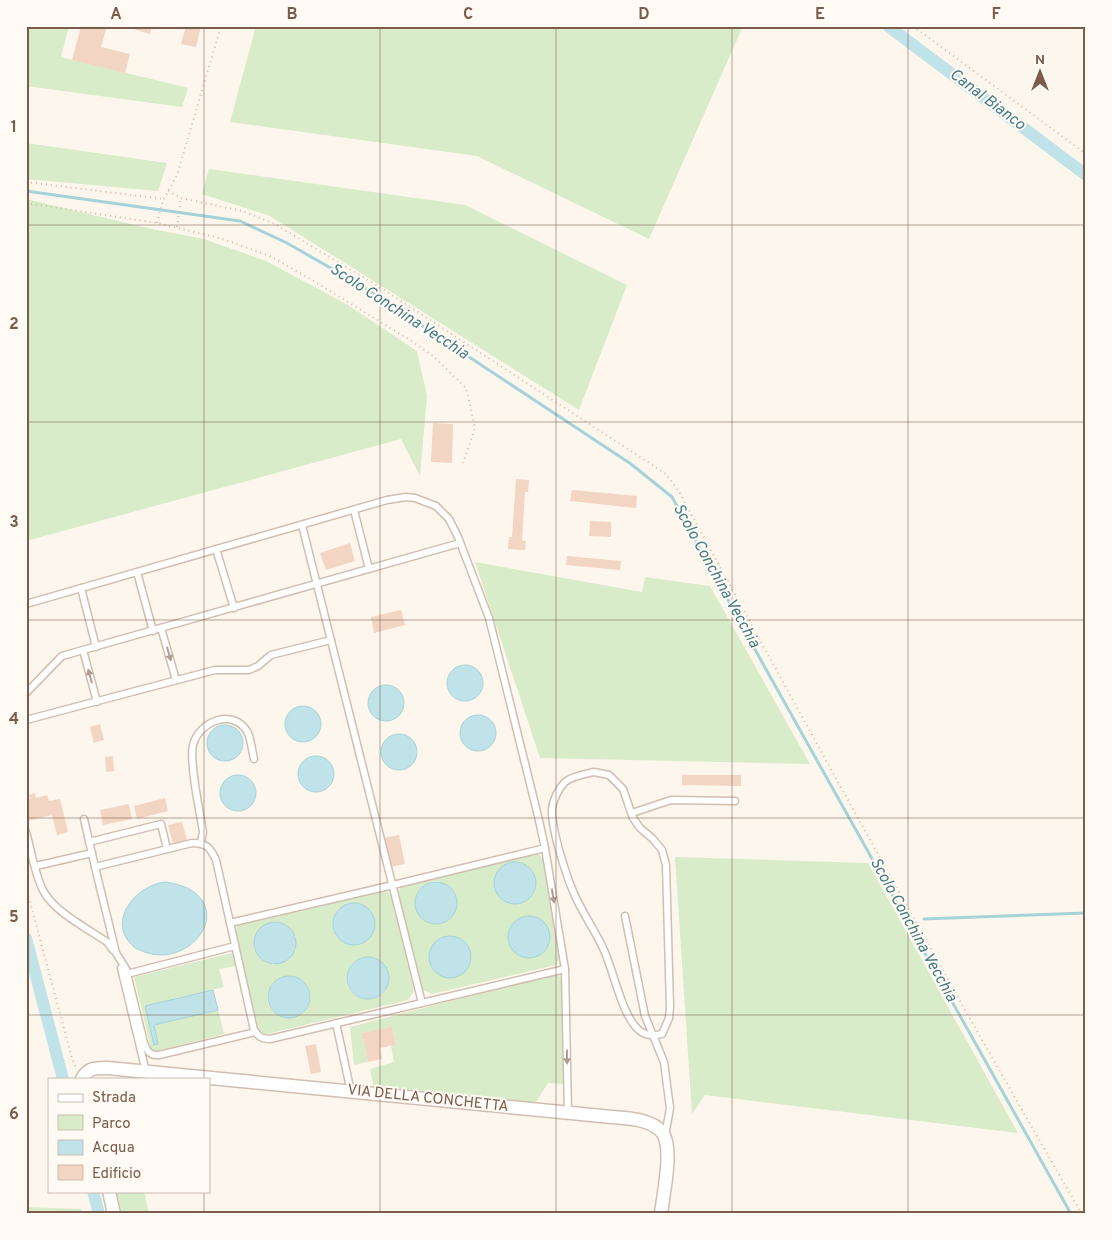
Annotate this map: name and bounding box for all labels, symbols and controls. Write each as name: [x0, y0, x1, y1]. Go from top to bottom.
text: A: [110, 5, 122, 25]
text: B: [286, 5, 298, 25]
text: C: [463, 5, 473, 25]
text: D: [638, 5, 650, 25]
text: E: [815, 5, 825, 25]
text: F: [991, 5, 1001, 25]
north arrow: [1014, 48, 1064, 98]
text: N: [1035, 52, 1045, 69]
water label: Canal Bianco: [945, 65, 1029, 135]
text: 1: [11, 118, 17, 138]
water label: Scolo Conchina Vecchia: [326, 260, 473, 365]
text: 2: [9, 315, 19, 335]
water label: Scolo Conchina Vecchia: [668, 500, 764, 652]
text: 3: [9, 513, 19, 533]
one-way arrow: [165, 647, 173, 662]
one-way arrow: [86, 668, 94, 683]
text: 4: [9, 710, 19, 730]
water label: Scolo Conchina Vecchia: [865, 854, 961, 1006]
one-way arrow: [549, 888, 557, 904]
text: 5: [9, 908, 19, 928]
one-way arrow: [563, 1049, 571, 1065]
legend: [48, 1078, 210, 1192]
street label: VIA DELLA CONCHETTA: [346, 1081, 510, 1117]
text: Strada: [92, 1089, 136, 1108]
text: 6: [9, 1105, 19, 1125]
text: Parco: [92, 1115, 131, 1134]
text: Acqua: [92, 1139, 135, 1158]
text: Edificio: [92, 1165, 141, 1184]

